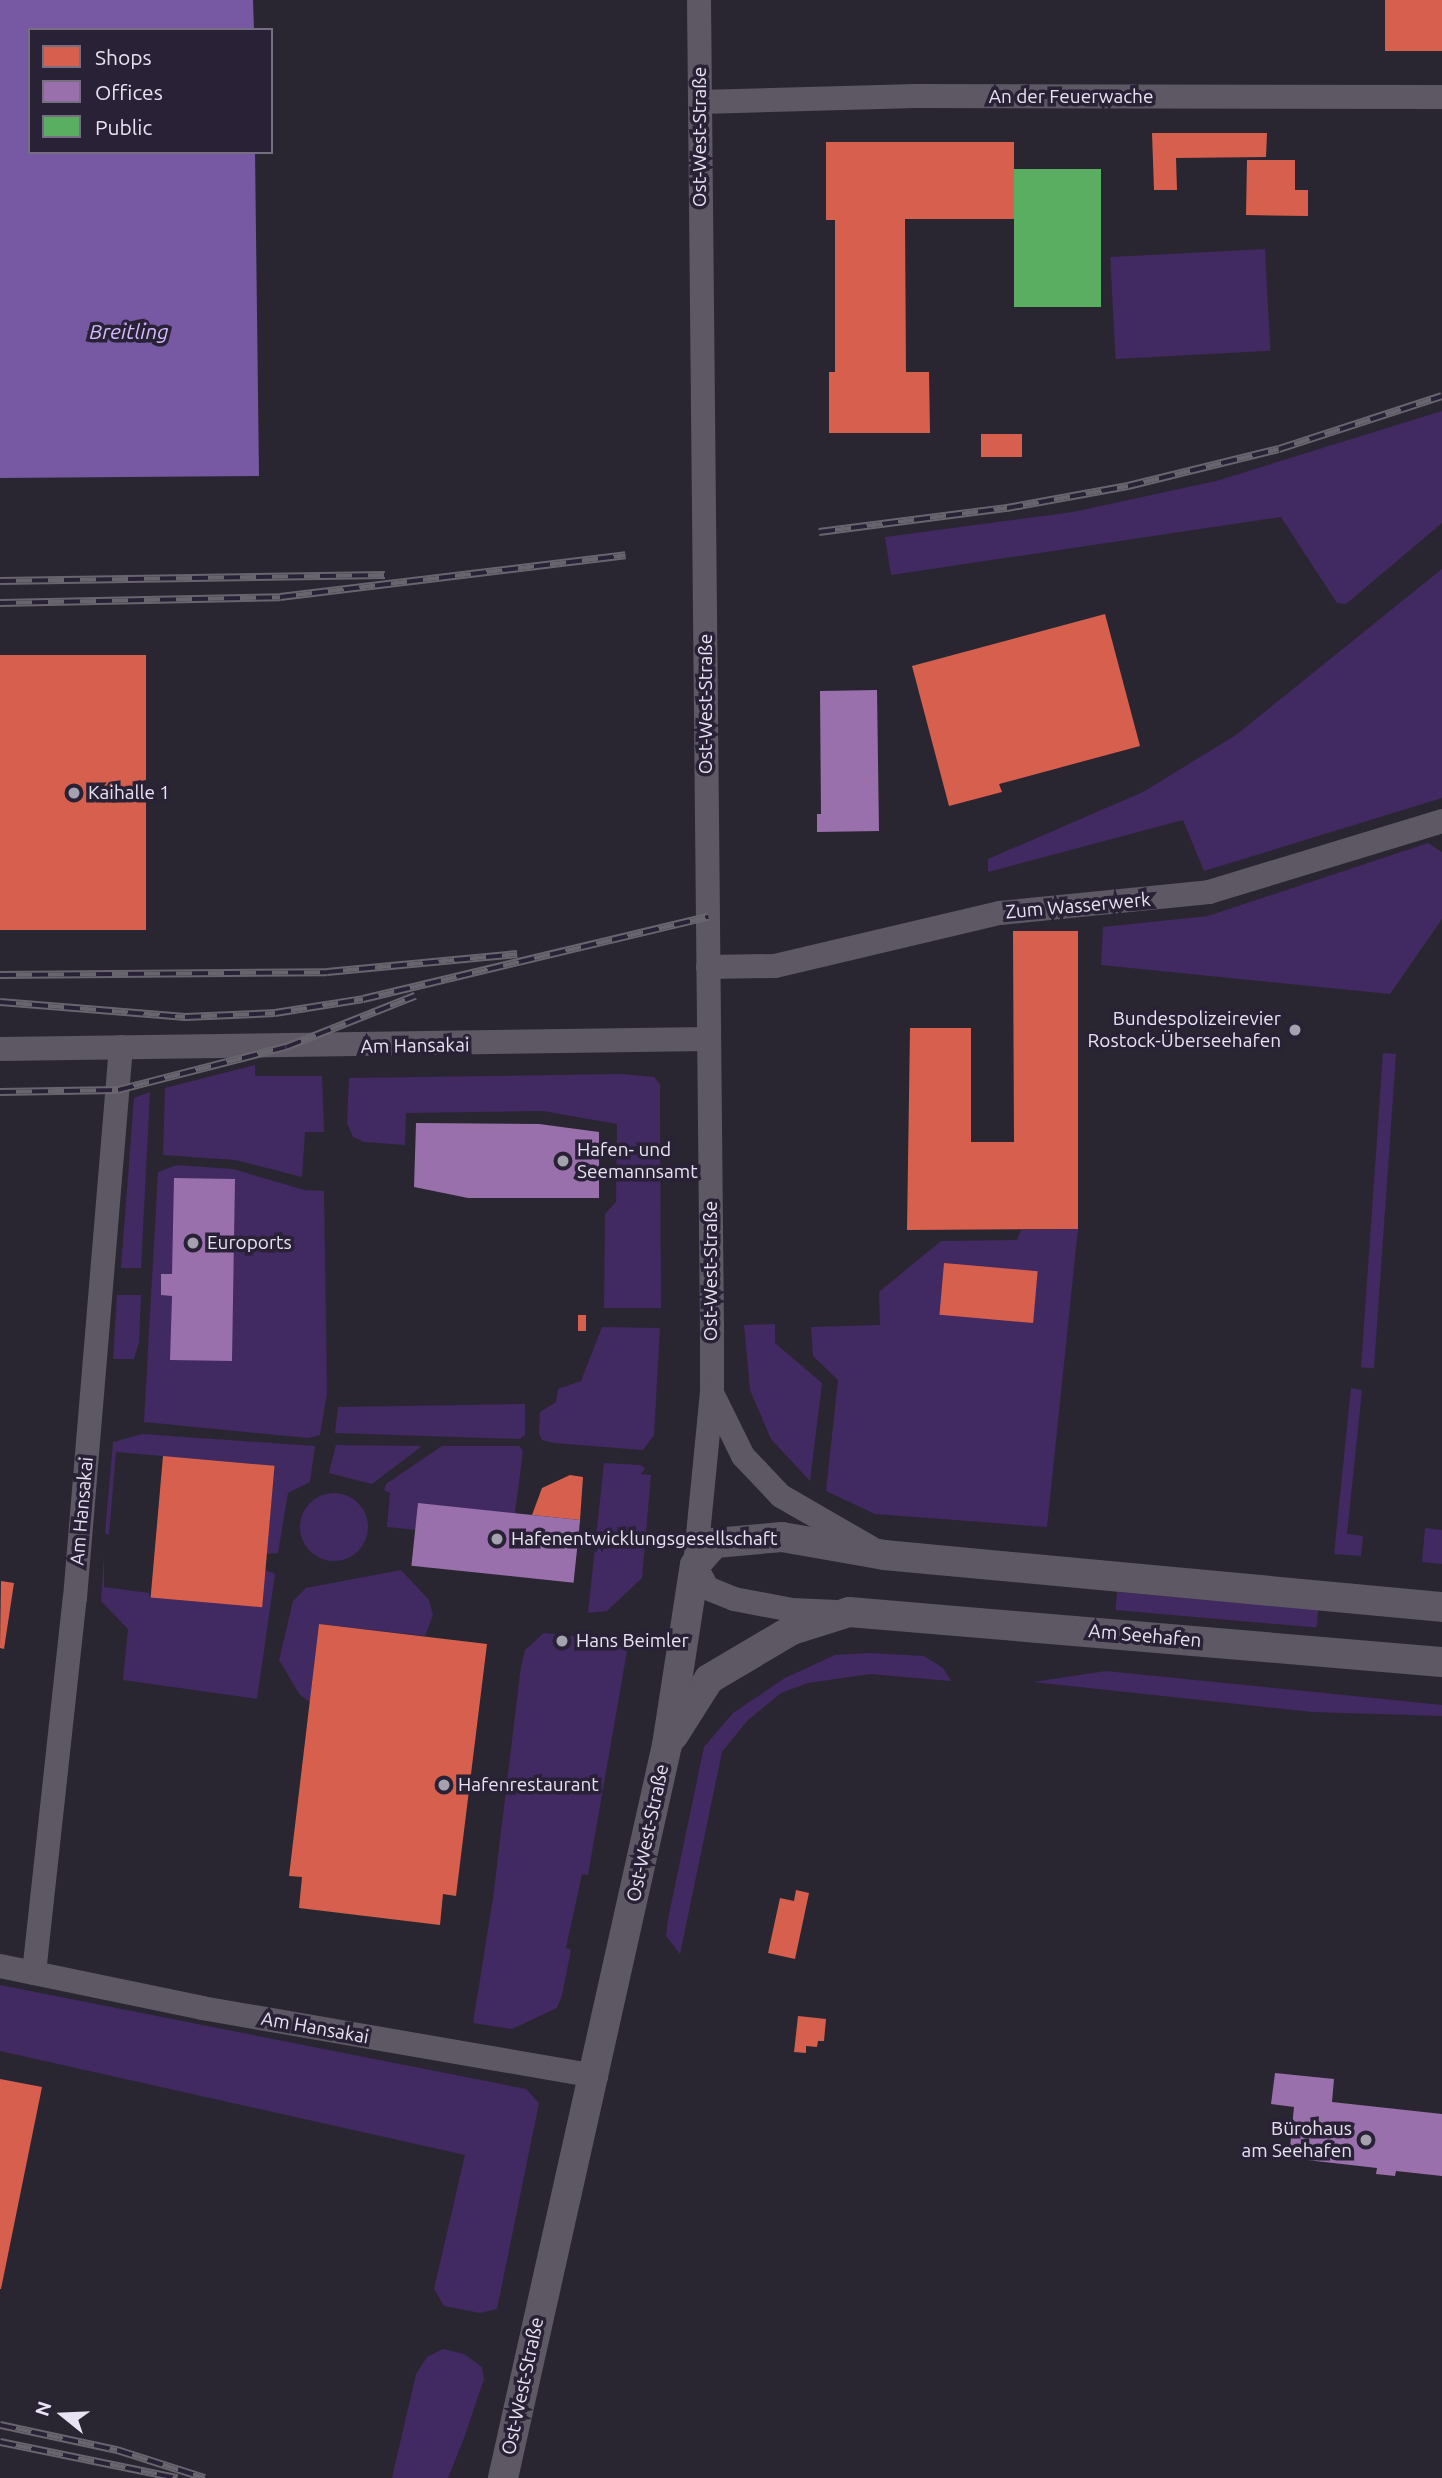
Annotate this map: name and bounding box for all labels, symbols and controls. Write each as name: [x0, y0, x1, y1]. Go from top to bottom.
legend: [28, 28, 273, 154]
text: Shops: [95, 45, 152, 69]
street label: Ost-West-Straße: [689, 67, 711, 207]
text: Offices: [95, 80, 163, 104]
street label: An der Feuerwache: [989, 86, 1153, 108]
text: Public: [95, 115, 152, 139]
water label: Breitling: [89, 318, 169, 344]
street label: Ost-West-Straße: [695, 634, 717, 774]
place label: Kaihalle 1: [88, 782, 170, 804]
marker: Kaihalle 1: [66, 785, 82, 801]
street label: Zum Wasserwerk: [1004, 888, 1152, 924]
place label: Bundespolizeirevier Rostock-Überseehafen: [1088, 1008, 1281, 1052]
marker: Bundespolizeirevier Rostock-Überseehafen: [1287, 1022, 1303, 1038]
street label: Am Hansakai: [360, 1034, 470, 1058]
place label: Hafen- und Seemannsamt: [577, 1139, 698, 1183]
marker: Hafen- und Seemannsamt: [555, 1153, 571, 1169]
street label: Ost-West-Straße: [700, 1201, 722, 1341]
place label: Euroports: [207, 1232, 292, 1254]
marker: Euroports: [185, 1235, 201, 1251]
street label: Am Hansakai: [66, 1456, 98, 1566]
place label: Hafenentwicklungsgesellschaft: [511, 1528, 778, 1550]
marker: Hafenentwicklungsgesellschaft: [489, 1531, 505, 1547]
street label: Am Seehafen: [1088, 1620, 1202, 1652]
place label: Hans Beimler: [576, 1630, 689, 1652]
marker: Hans Beimler: [554, 1633, 570, 1649]
street label: Ost-West-Straße: [622, 1762, 674, 1904]
place label: Hafenrestaurant: [458, 1774, 599, 1796]
marker: Hafenrestaurant: [436, 1777, 452, 1793]
street label: Am Hansakai: [259, 2007, 371, 2049]
place label: Bürohaus am Seehafen: [1241, 2118, 1352, 2162]
marker: Bürohaus am Seehafen: [1358, 2132, 1374, 2148]
street label: Ost-West-Straße: [497, 2315, 549, 2457]
north arrow: [28, 2380, 98, 2450]
text: N: [30, 2398, 56, 2419]

